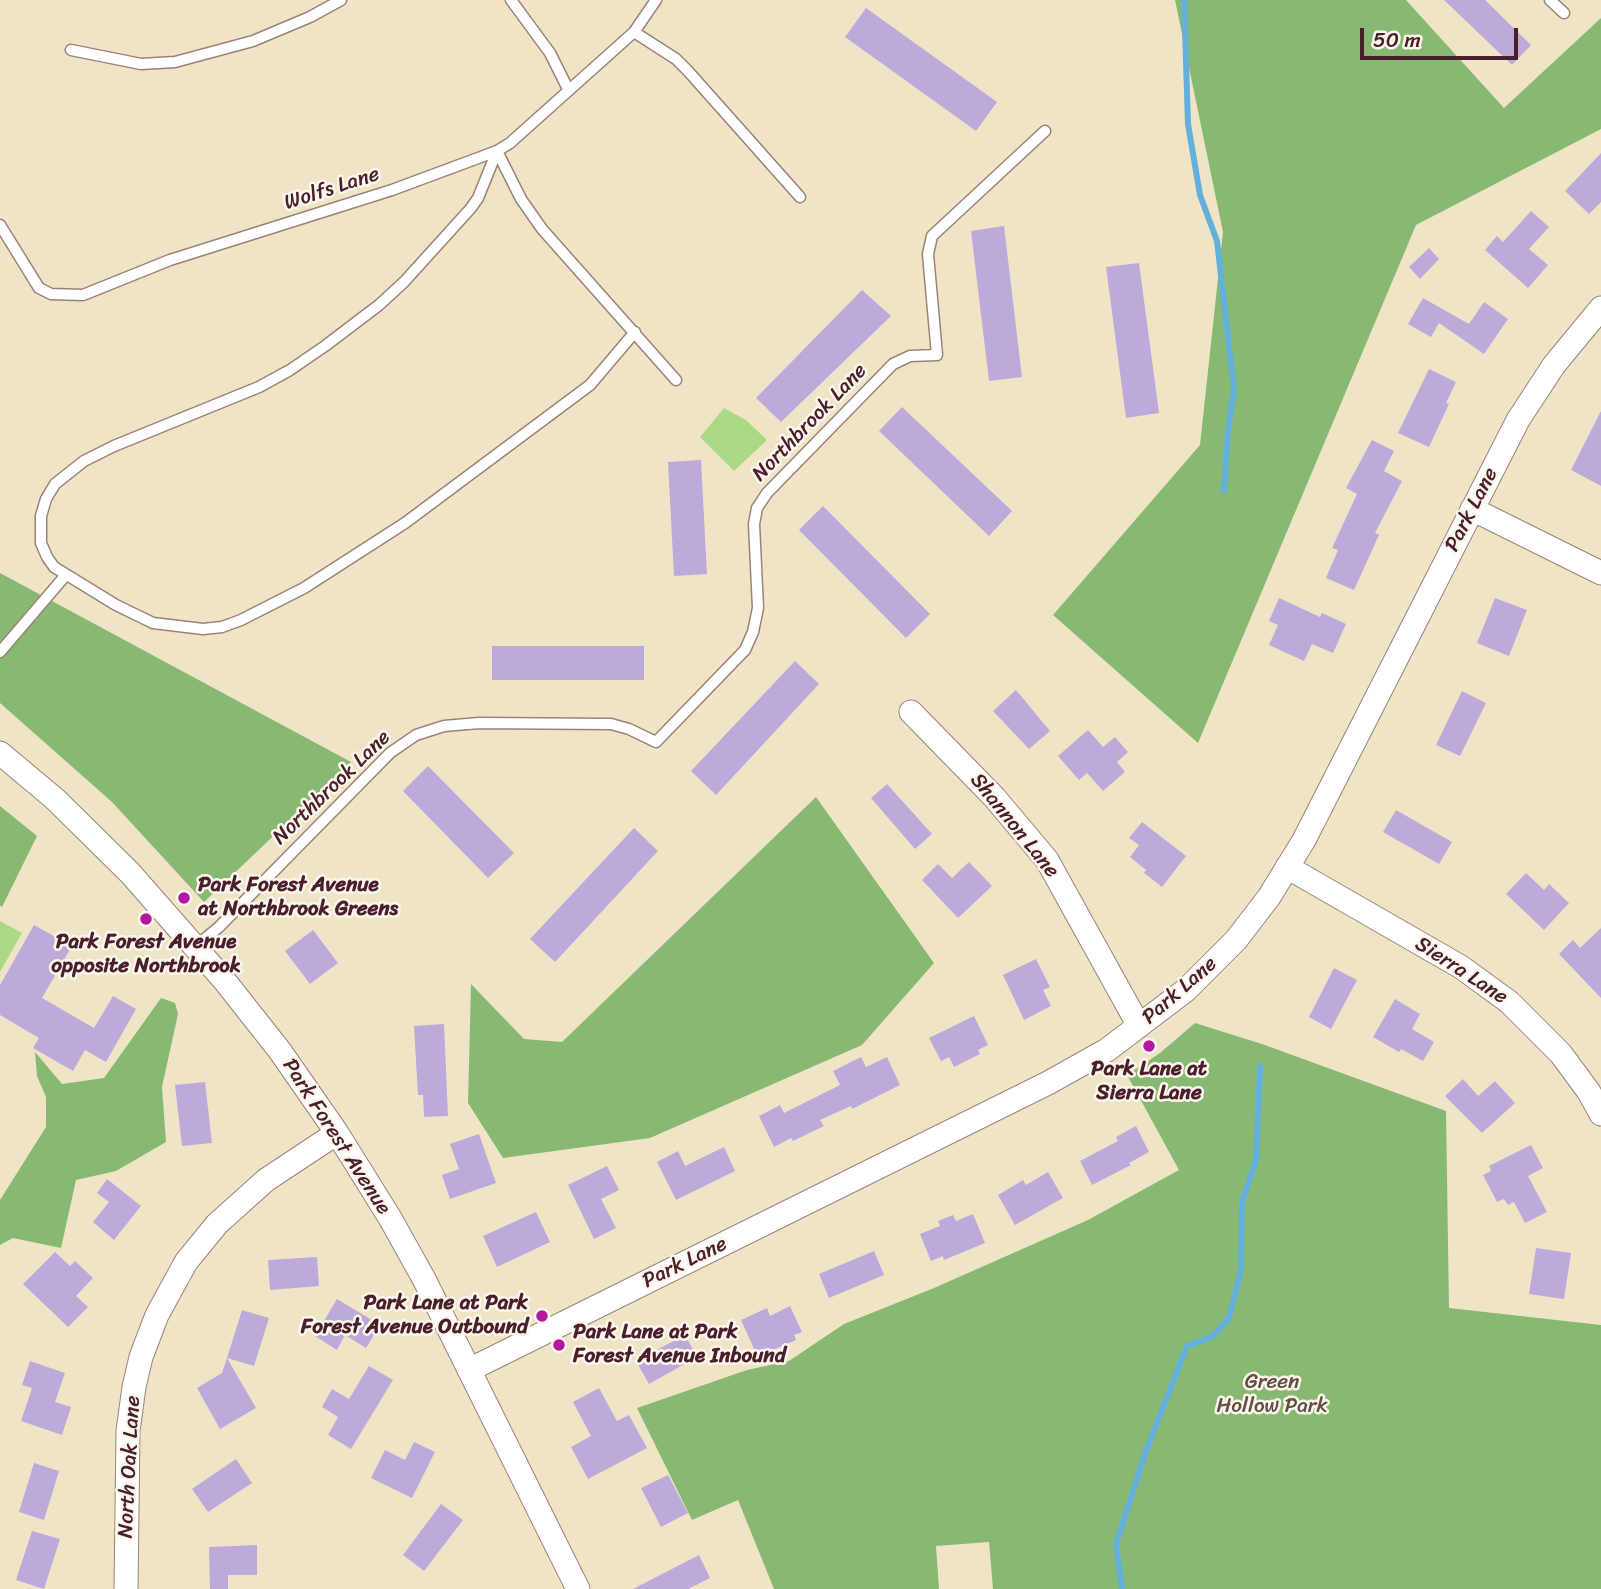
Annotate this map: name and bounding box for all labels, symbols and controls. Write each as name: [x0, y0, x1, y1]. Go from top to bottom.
scale bar: [1363, 14, 1520, 58]
text: 50 m: [1373, 21, 1421, 59]
street label: Wolfs Lane: [281, 162, 383, 216]
street label: Northbrook Lane: [747, 359, 873, 487]
street label: Park Lane: [1440, 464, 1504, 556]
street label: Northbrook Lane: [268, 725, 396, 851]
street label: Shannon Lane: [964, 769, 1064, 883]
place label: Park Forest Avenue at Northbrook Greens: [198, 873, 398, 923]
marker: Park Forest Avenue at Northbrook Greens: [176, 890, 192, 906]
marker: Park Forest Avenue opposite Northbrook: [138, 911, 154, 927]
place label: Park Forest Avenue opposite Northbrook: [51, 930, 241, 980]
street label: Sierra Lane: [1410, 932, 1512, 1010]
street label: Park Lane: [1137, 952, 1223, 1030]
marker: Park Lane at Sierra Lane: [1141, 1038, 1157, 1054]
street label: Park Forest Avenue: [276, 1054, 396, 1220]
place label: Park Lane at Sierra Lane: [1091, 1057, 1207, 1107]
street label: Park Lane: [639, 1232, 731, 1294]
place label: Park Lane at Park Forest Avenue Outbound: [301, 1291, 528, 1341]
marker: Park Lane at Park Forest Avenue Outbound: [534, 1308, 550, 1324]
place label: Park Lane at Park Forest Avenue Inbound: [573, 1320, 786, 1370]
marker: Park Lane at Park Forest Avenue Inbound: [551, 1337, 567, 1353]
park label: Green Hollow Park: [1216, 1370, 1328, 1420]
street label: North Oak Lane: [114, 1395, 146, 1539]

